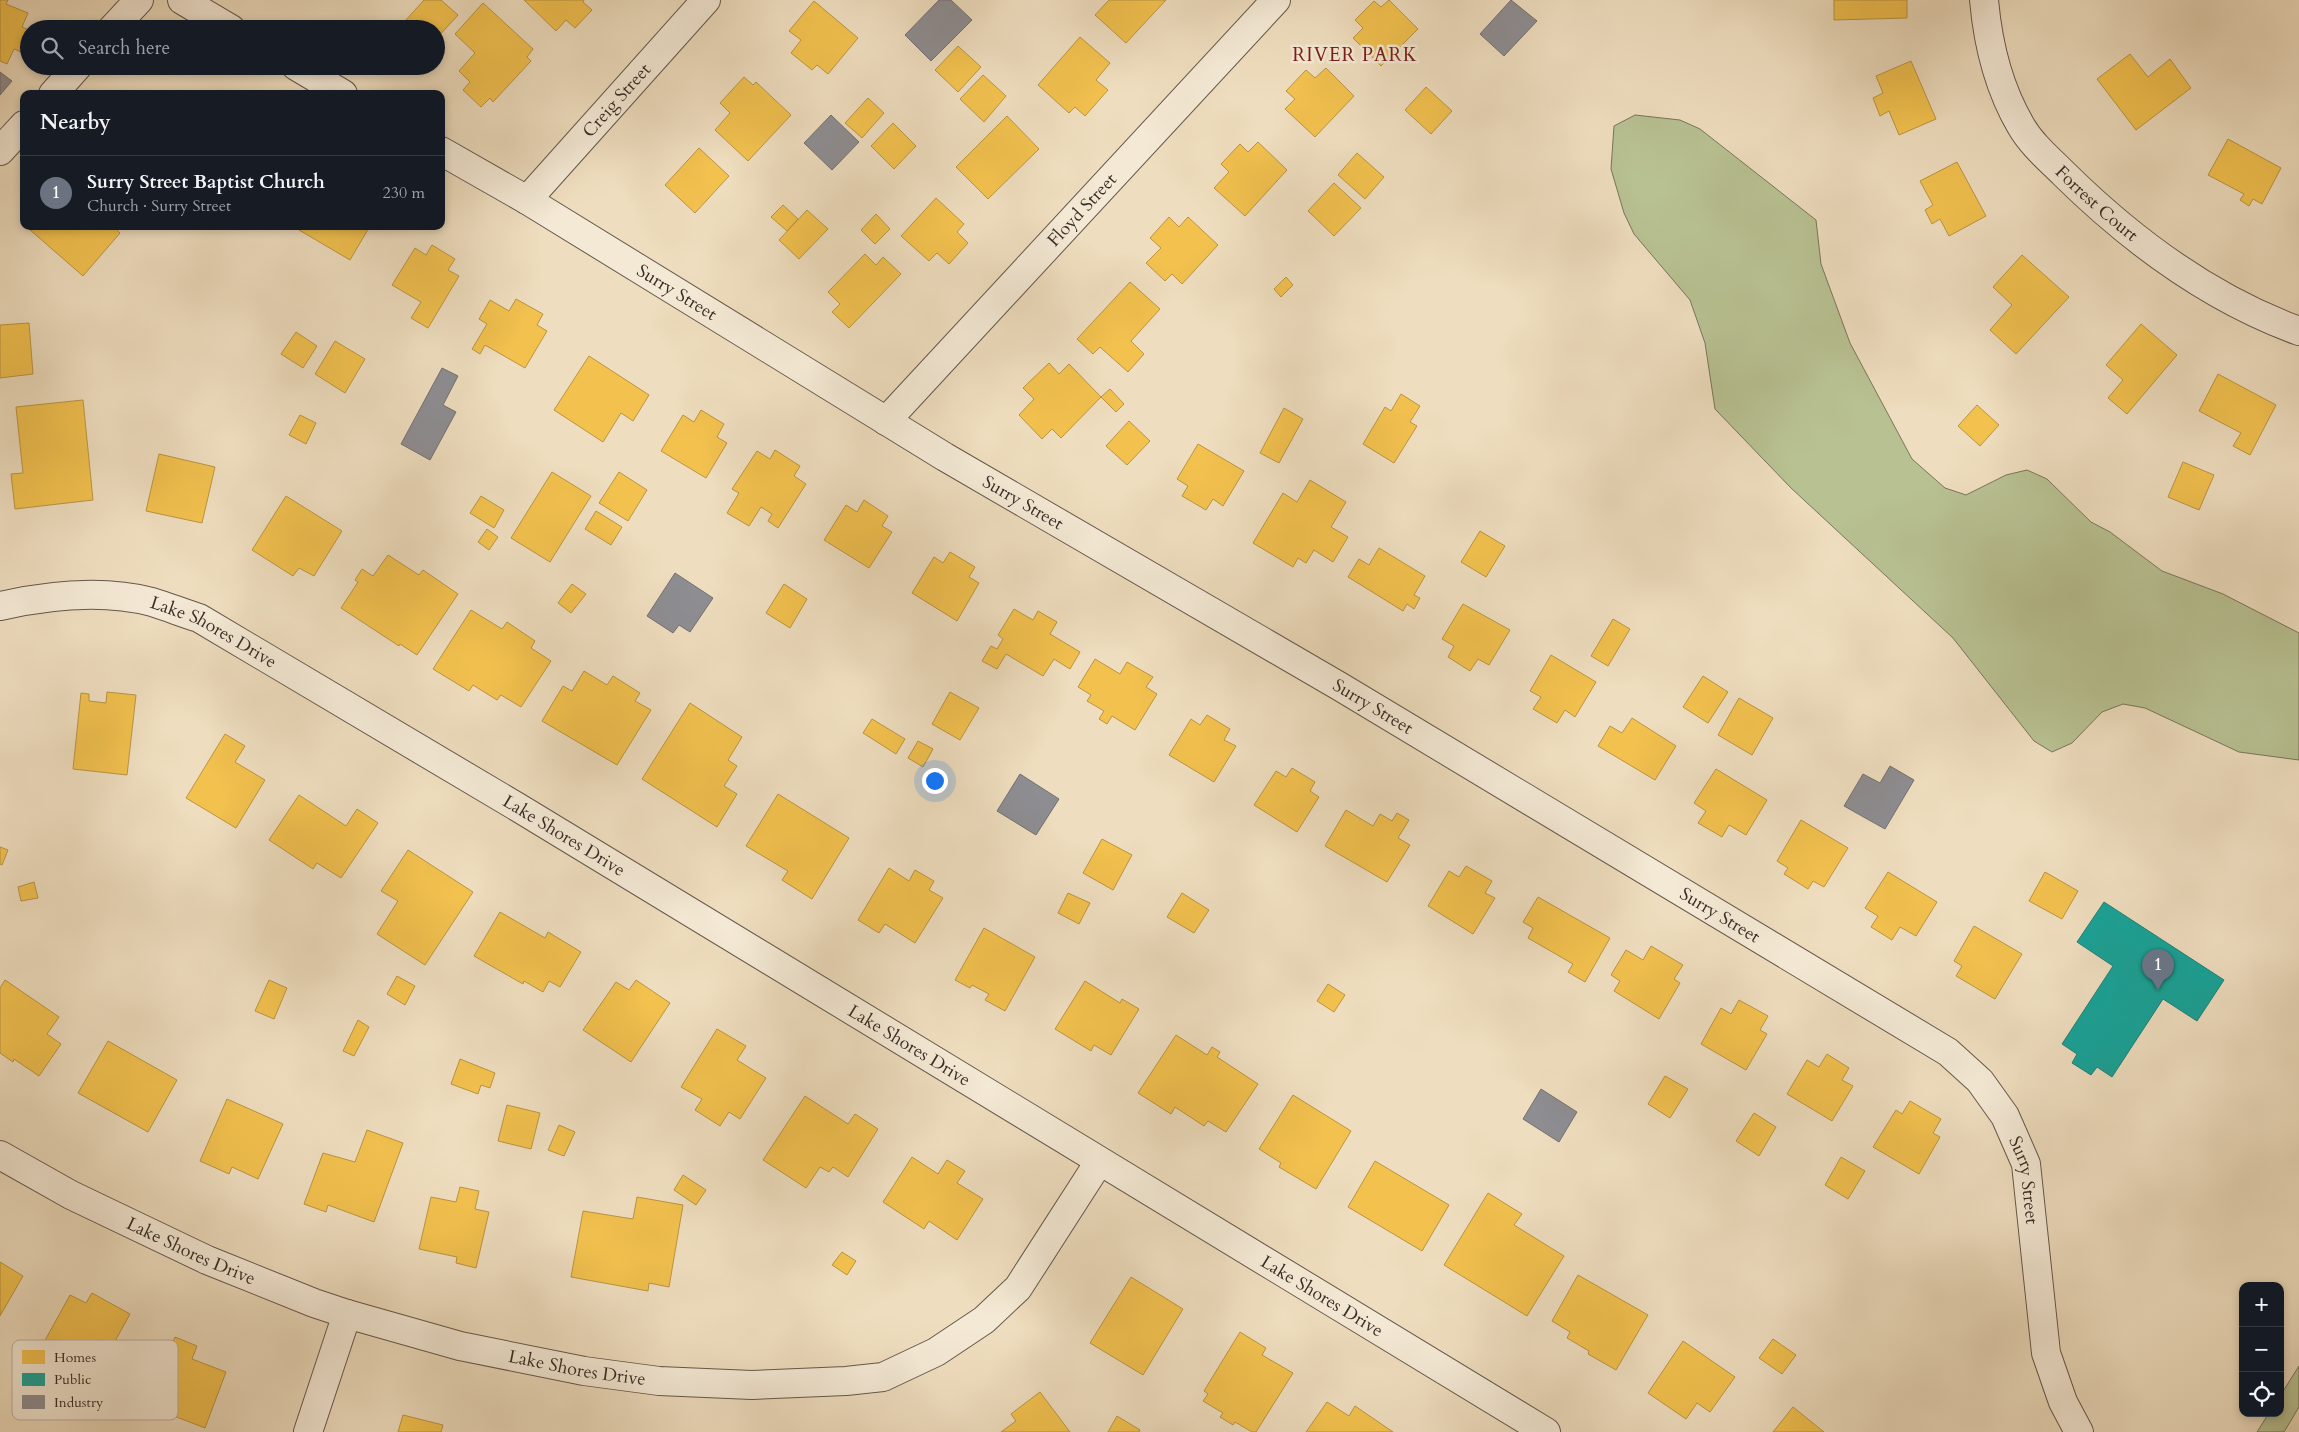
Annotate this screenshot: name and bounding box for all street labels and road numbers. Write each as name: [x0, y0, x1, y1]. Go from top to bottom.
street label: Creig Street: [576, 57, 657, 143]
street label: Forrest Court: [2050, 160, 2144, 247]
street label: Floyd Street: [1041, 167, 1122, 252]
street label: Surry Street: [632, 258, 722, 327]
street label: Surry Street: [978, 469, 1068, 536]
street label: Lake Shores Drive: [147, 590, 281, 674]
street label: Surry Street: [1328, 673, 1418, 740]
street label: Lake Shores Drive: [498, 789, 630, 882]
street label: Surry Street: [1675, 881, 1765, 949]
street label: Lake Shores Drive: [843, 998, 975, 1092]
street label: Surry Street: [2003, 1132, 2045, 1226]
street label: Lake Shores Drive: [122, 1211, 259, 1291]
street label: Lake Shores Drive: [1256, 1249, 1388, 1343]
street label: Lake Shores Drive: [506, 1344, 647, 1392]

